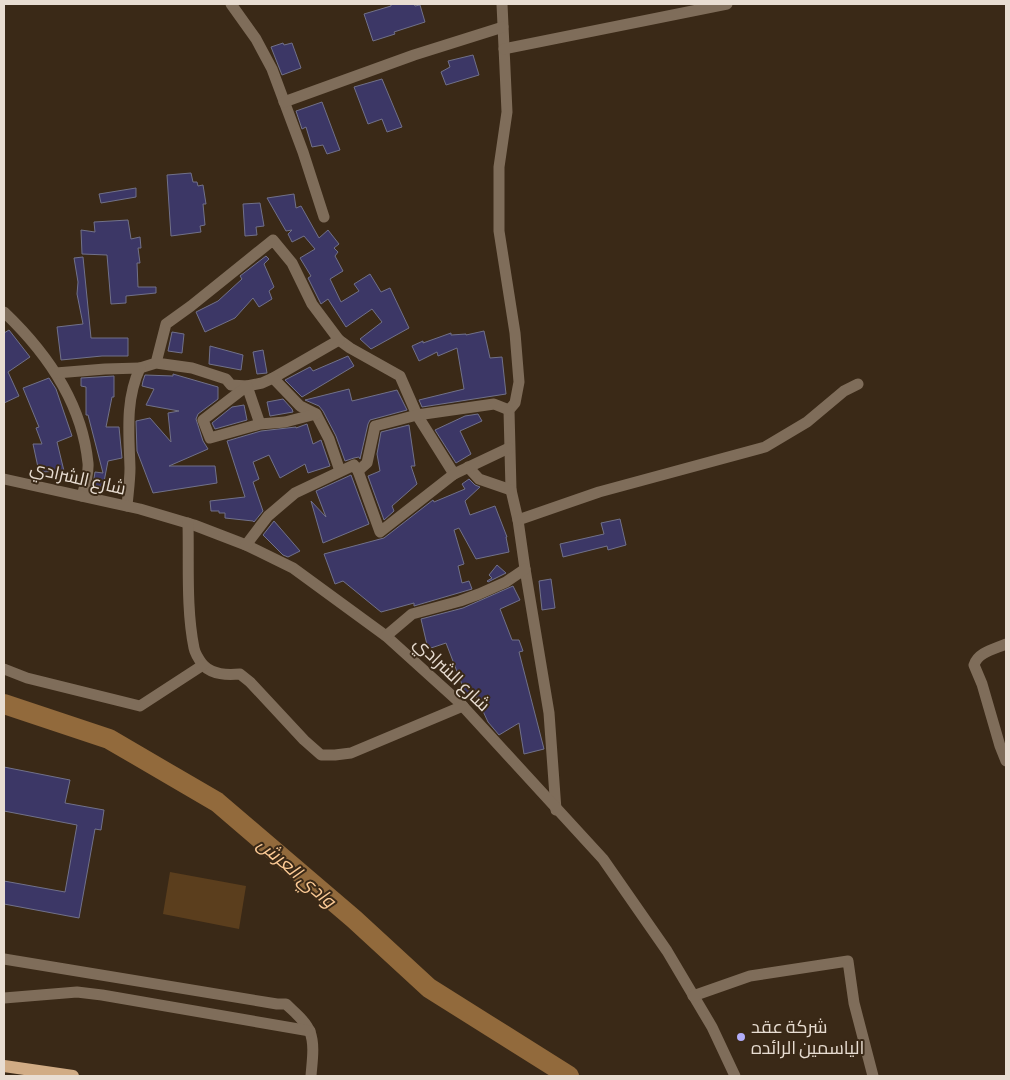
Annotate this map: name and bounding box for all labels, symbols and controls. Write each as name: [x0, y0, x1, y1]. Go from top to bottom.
street label: شارع الشرادي: [27, 458, 128, 503]
street label: شارع الشرادي: [407, 634, 493, 718]
water label: وادي العرش: [250, 834, 340, 917]
place label: شرکة عقد الیاسمین الرائدہ: [751, 1018, 864, 1059]
marker: شرکة عقد الیاسمین الرائدہ: [735, 1031, 747, 1043]

